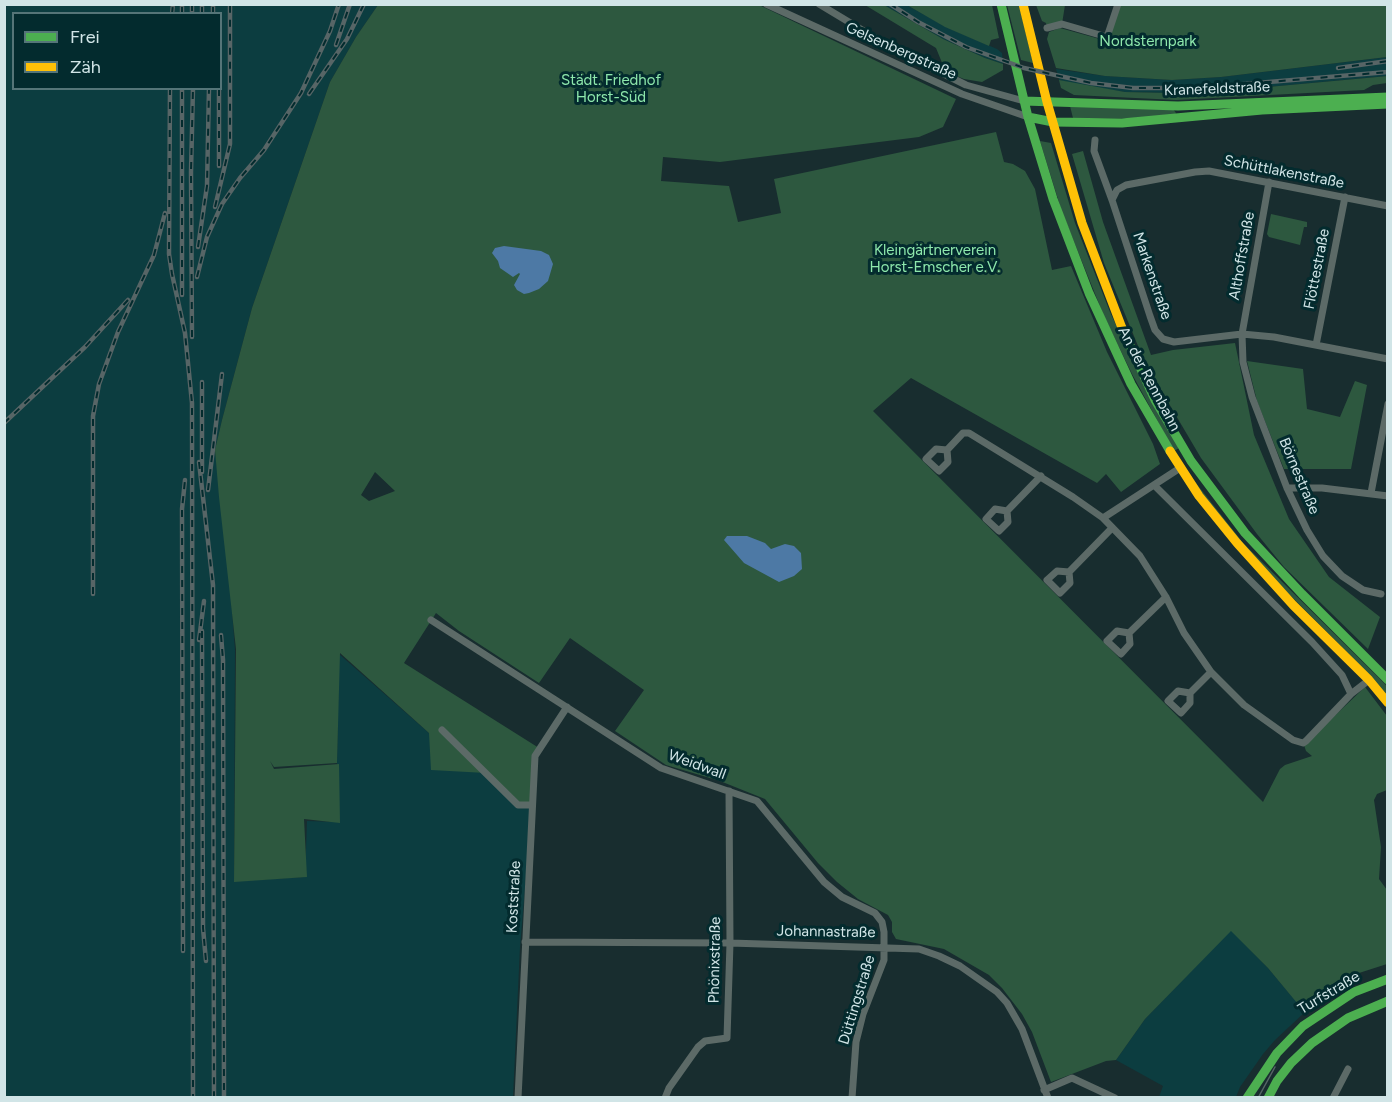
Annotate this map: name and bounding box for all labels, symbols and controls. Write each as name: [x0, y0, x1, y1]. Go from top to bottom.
legend: [12, 12, 222, 90]
street label: Gelsenbergstraße: [843, 19, 959, 83]
text: Frei: [70, 26, 100, 48]
park label: Nordsternpark: [1099, 33, 1197, 51]
text: Zäh: [70, 56, 101, 78]
park label: Städt. Friedhof Horst-Süd: [561, 72, 661, 107]
street label: Kranefeldstraße: [1164, 78, 1270, 100]
street label: Schüttlakenstraße: [1222, 152, 1346, 192]
street label: Althoffstraße: [1225, 210, 1259, 302]
street label: Flöttestraße: [1300, 227, 1334, 311]
street label: Markenstraße: [1129, 230, 1175, 322]
park label: Kleingärtnerverein Horst-Emscher e.V.: [870, 242, 1000, 277]
street label: An der Rennbahn: [1114, 324, 1184, 434]
street label: Börnestraße: [1275, 435, 1323, 517]
street label: Weidwall: [666, 746, 728, 784]
street label: Koststraße: [503, 860, 525, 934]
street label: Phönixstraße: [705, 916, 725, 1004]
street label: Johannastraße: [776, 922, 876, 942]
street label: Düttingstraße: [835, 953, 879, 1047]
street label: Turfstraße: [1295, 968, 1363, 1018]

